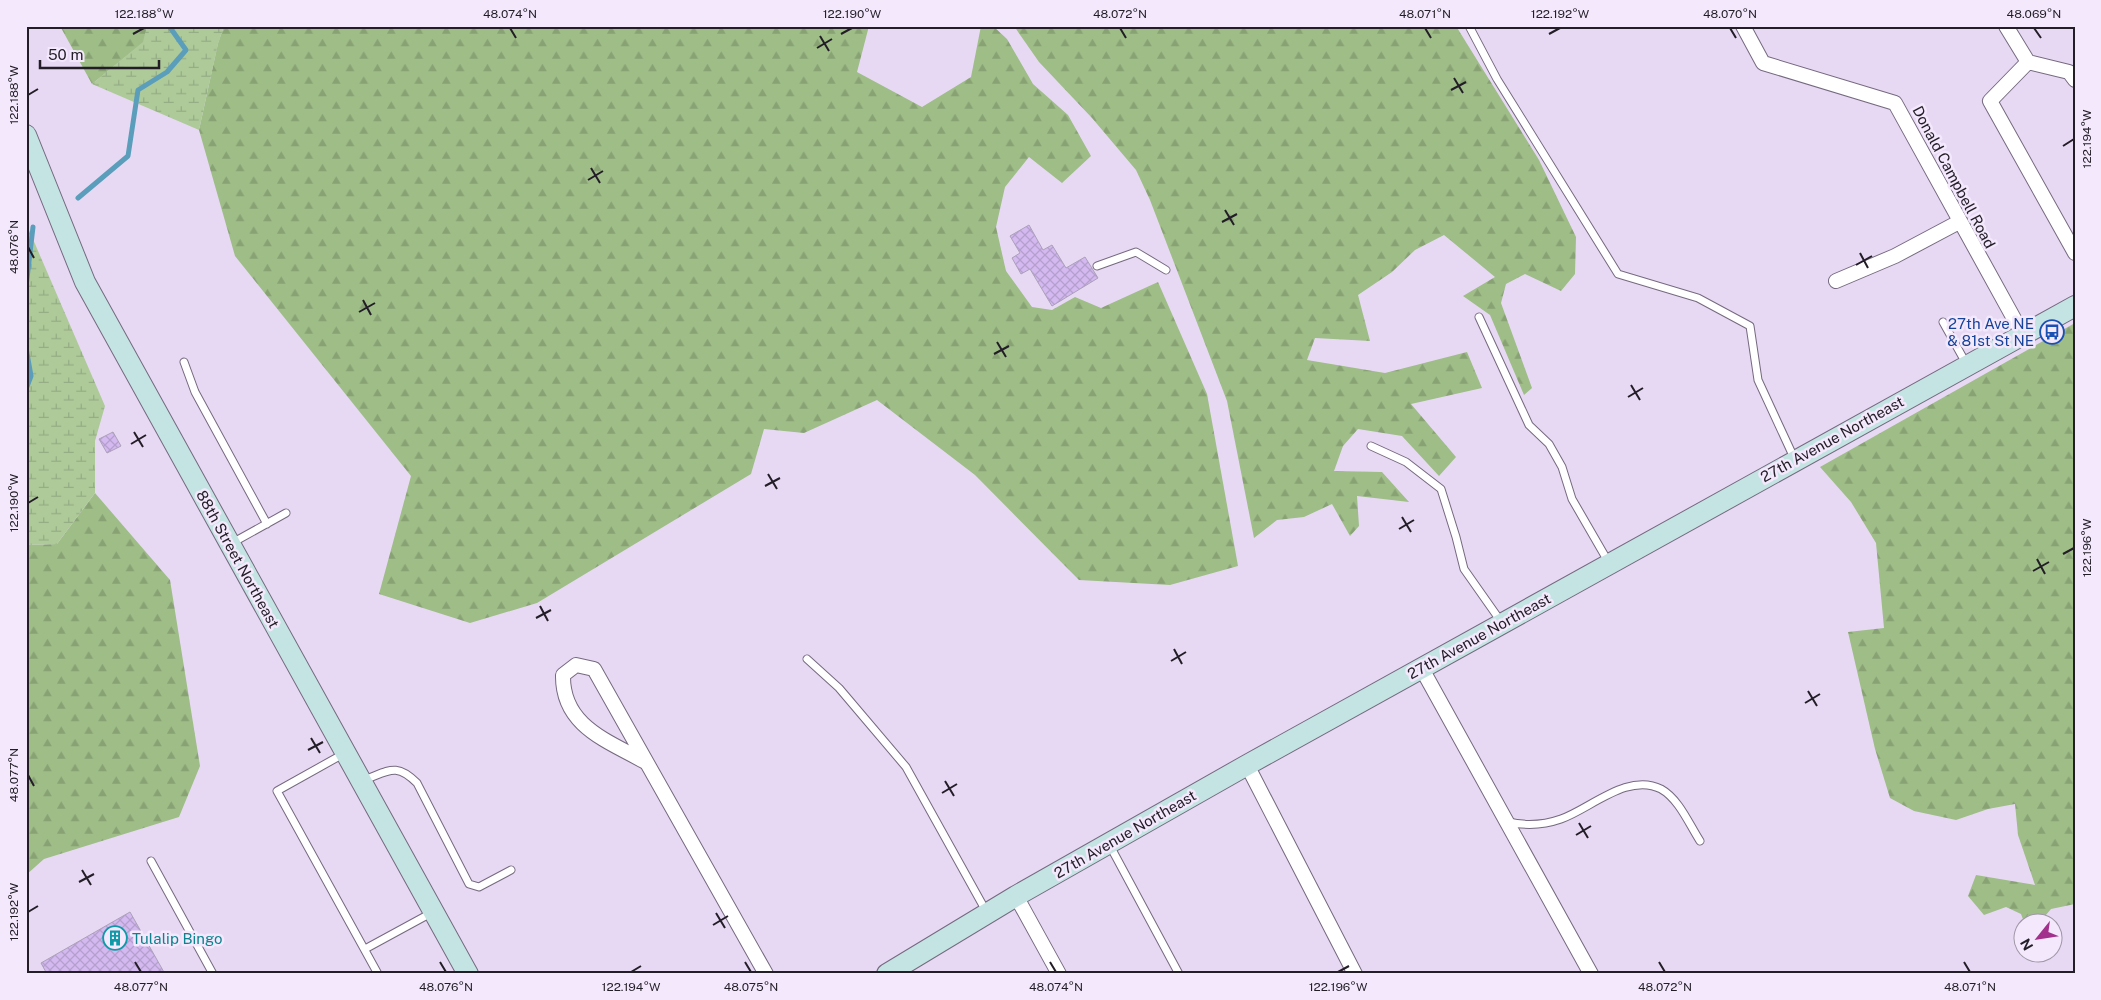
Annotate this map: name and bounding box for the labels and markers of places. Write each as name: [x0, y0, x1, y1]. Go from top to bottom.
place label: 27th Ave NE & 81st St NE: [1947, 315, 2034, 349]
bus stop icon: 27th Ave NE & 81st St NE: [2039, 319, 2065, 345]
building icon: Tulalip Bingo: [102, 925, 128, 951]
place label: Tulalip Bingo: [132, 930, 223, 947]

